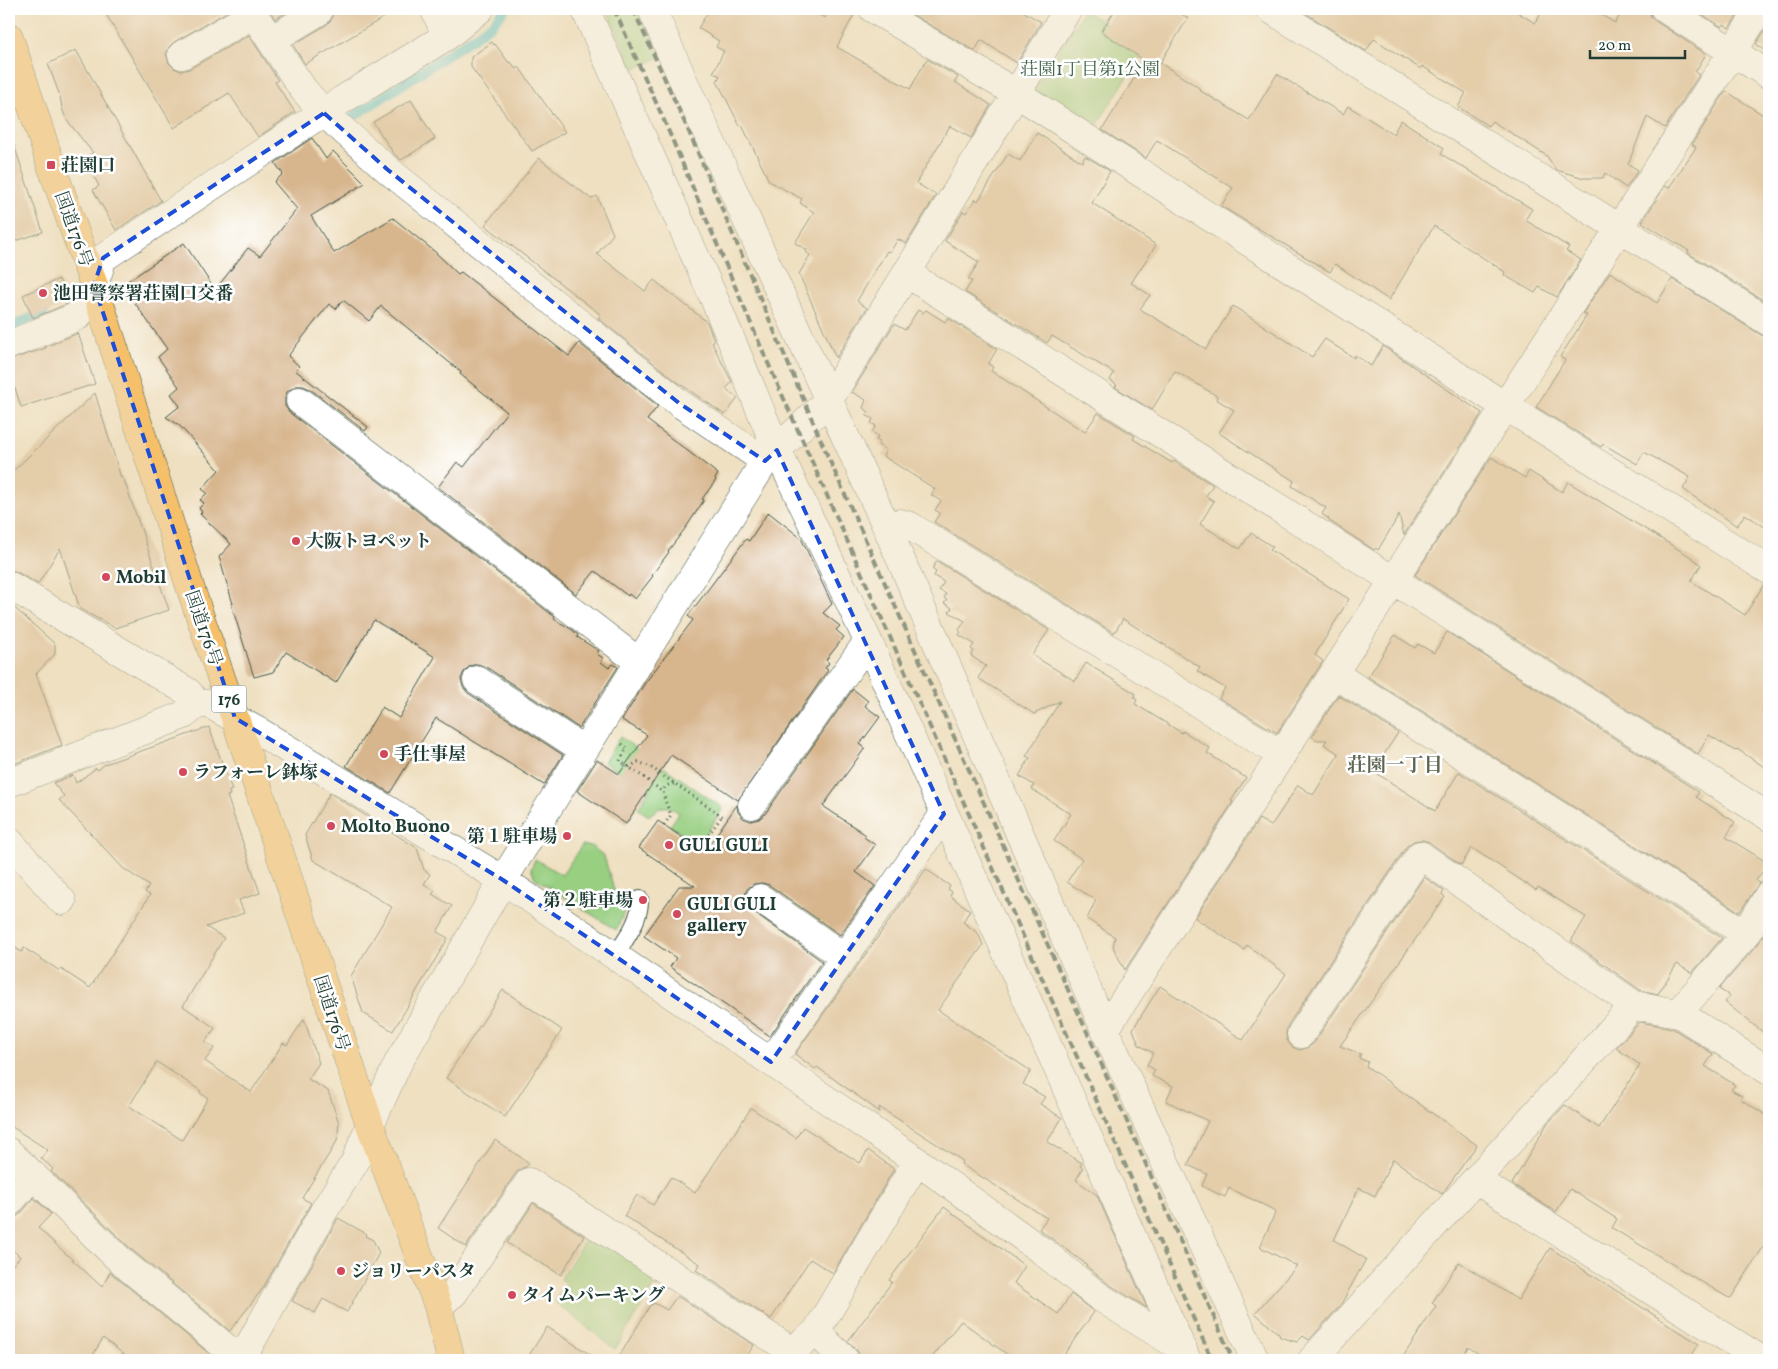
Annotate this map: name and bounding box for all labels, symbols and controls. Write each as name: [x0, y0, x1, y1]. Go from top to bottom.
scale bar: [1590, 28, 1686, 60]
text: 20 m: [1598, 36, 1631, 57]
park label: 荘園1丁目第1公園: [1020, 58, 1160, 83]
place label: 荘園口: [61, 154, 115, 179]
marker: 荘園口: [45, 159, 57, 171]
street label: 国道176号: [47, 188, 98, 271]
place label: 池田警察署荘園口交番: [53, 282, 233, 307]
marker: 池田警察署荘園口交番: [37, 287, 49, 299]
place label: 大阪トヨペット: [306, 530, 432, 555]
marker: 大阪トヨペット: [290, 535, 302, 547]
place label: Mobil: [116, 566, 166, 591]
marker: Mobil: [100, 571, 112, 583]
street label: 国道176号: [178, 587, 227, 670]
road number: 176: [212, 686, 246, 712]
place label: 手仕事屋: [394, 743, 466, 768]
marker: 手仕事屋: [378, 748, 390, 760]
district label: 荘園一丁目: [1347, 753, 1443, 779]
place label: ラフォーレ鉢塚: [193, 761, 318, 786]
marker: ラフォーレ鉢塚: [177, 766, 189, 778]
place label: Molto Buono: [341, 815, 450, 840]
marker: Molto Buono: [325, 820, 337, 832]
place label: 第１駐車場: [467, 825, 557, 850]
marker: 第１駐車場: [561, 830, 573, 842]
place label: GULI GULI: [679, 834, 769, 859]
marker: GULI GULI: [663, 839, 675, 851]
place label: 第２駐車場: [543, 889, 633, 914]
place label: GULI GULI gallery: [687, 893, 777, 939]
marker: 第２駐車場: [637, 894, 649, 906]
marker: GULI GULI gallery: [671, 908, 683, 920]
street label: 国道176号: [307, 972, 355, 1055]
place label: ジョリーパスタ: [351, 1260, 476, 1285]
marker: ジョリーパスタ: [335, 1265, 347, 1277]
place label: タイムパーキング: [522, 1284, 665, 1309]
marker: タイムパーキング: [506, 1289, 518, 1301]

